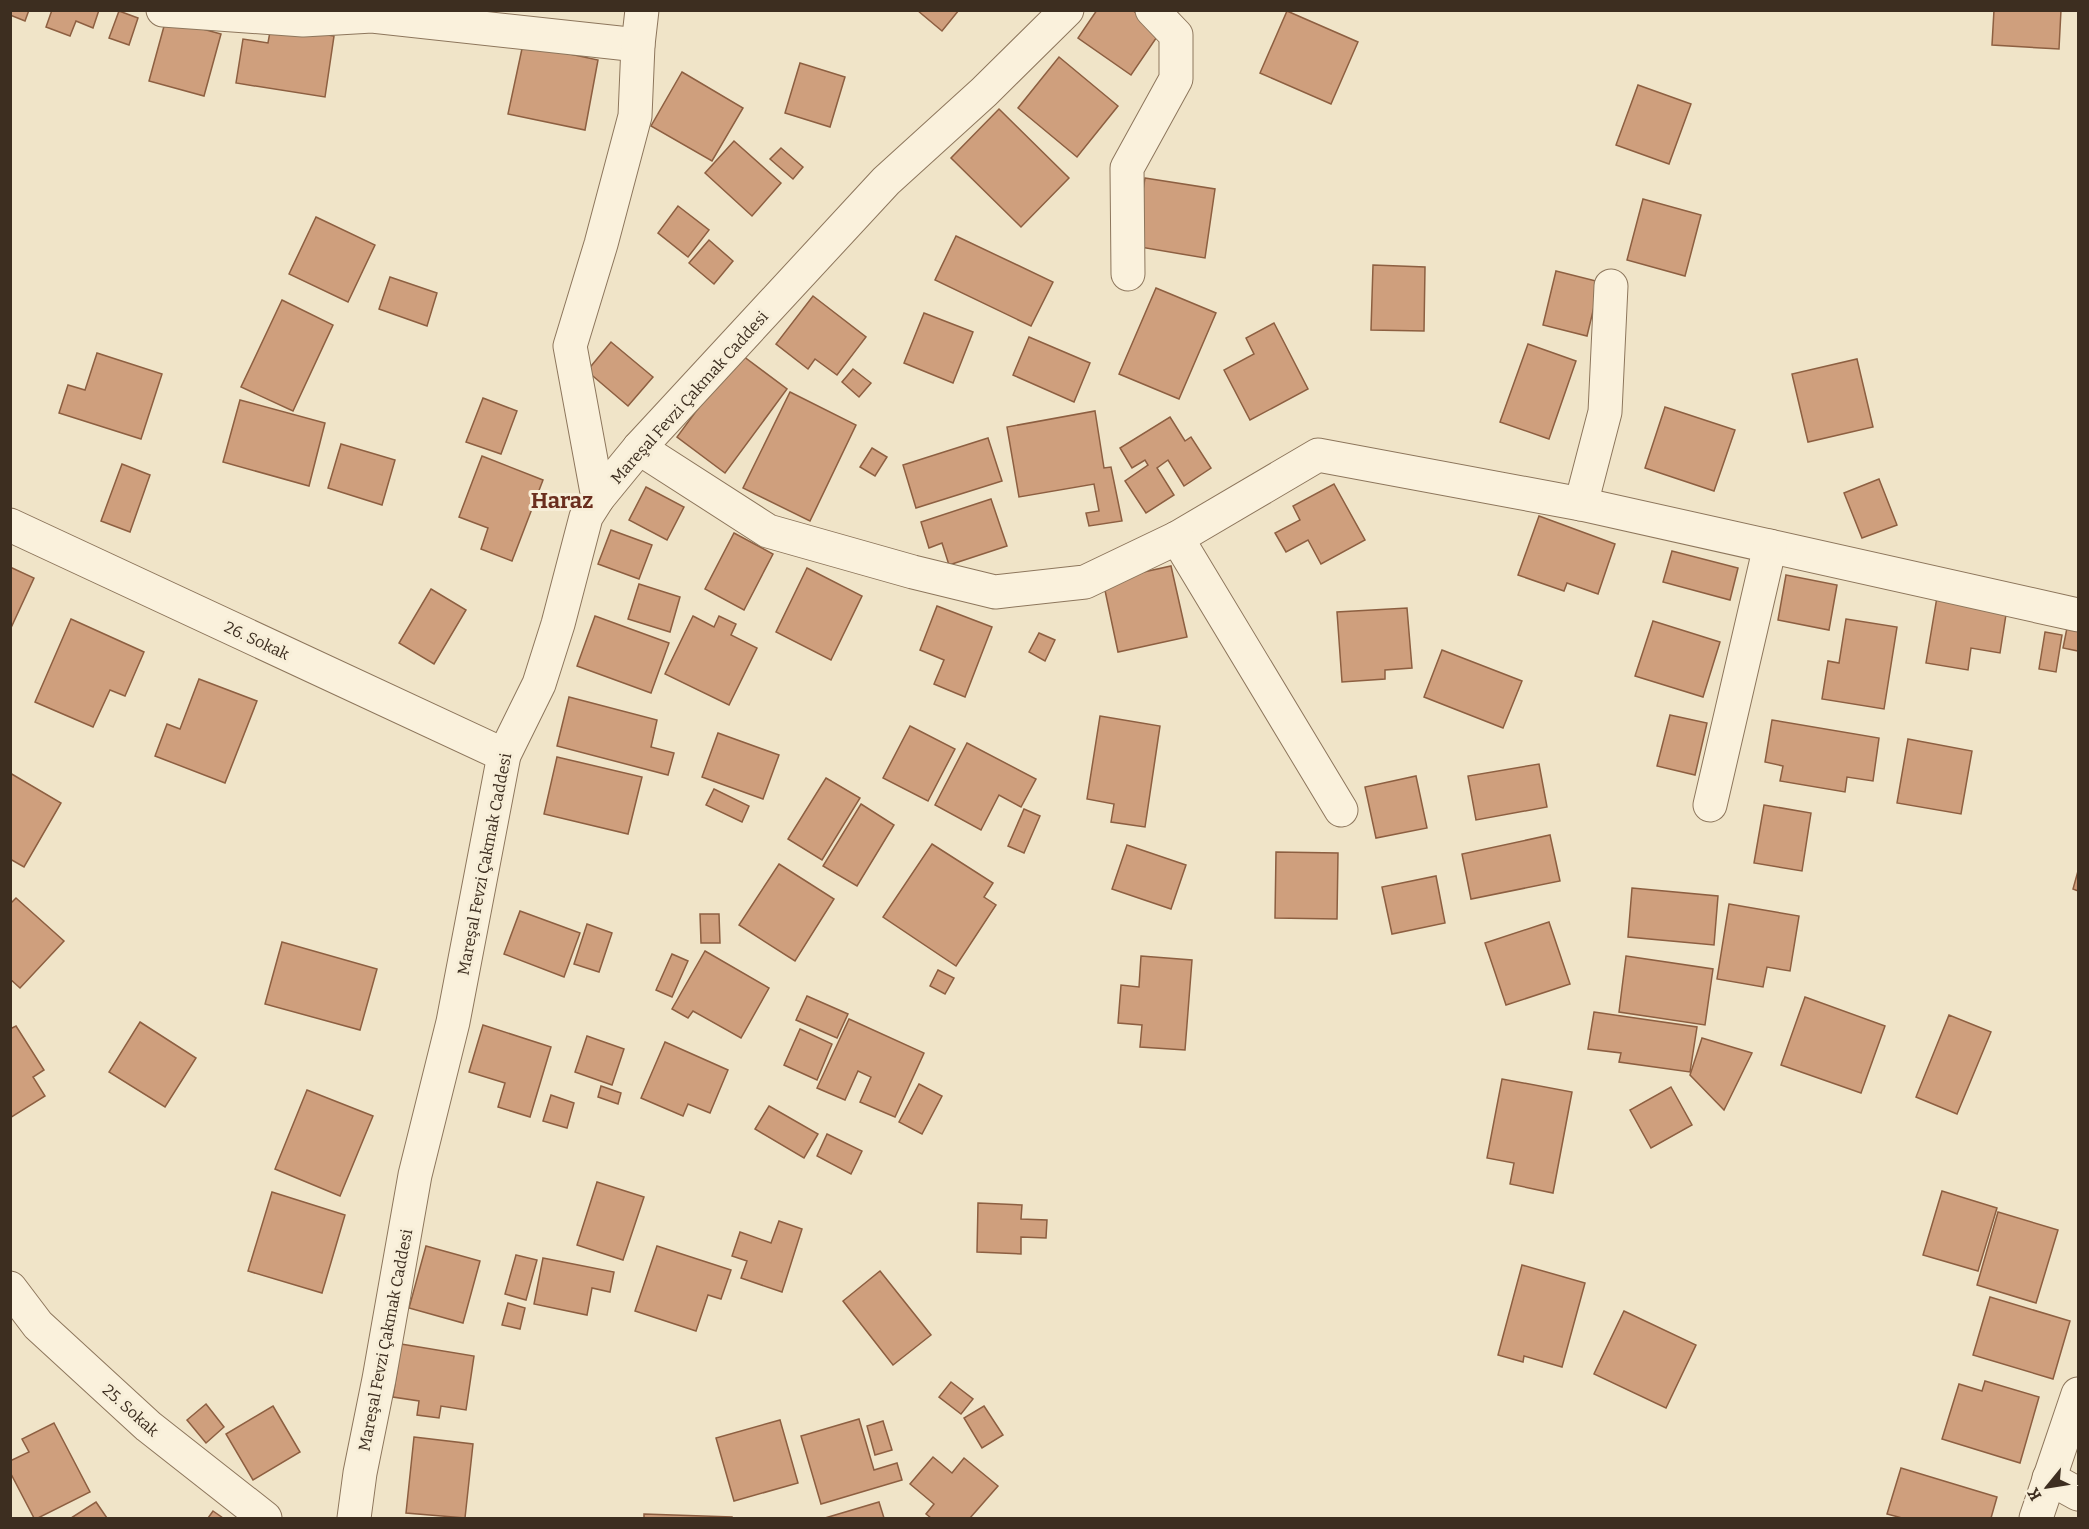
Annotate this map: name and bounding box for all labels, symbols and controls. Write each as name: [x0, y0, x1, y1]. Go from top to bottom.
street label: Mareşal Fevzi Çakmak Caddesi: [607, 307, 772, 488]
district label: Haraz: [531, 487, 593, 514]
street label: 26. Sokak: [221, 617, 292, 664]
street label: Mareşal Fevzi Çakmak Caddesi: [454, 751, 515, 977]
street label: Mareşal Fevzi Çakmak Caddesi: [355, 1227, 416, 1453]
street label: 25. Sokak: [99, 1380, 162, 1440]
north arrow: [2017, 1457, 2077, 1517]
text: K: [2023, 1484, 2046, 1504]

